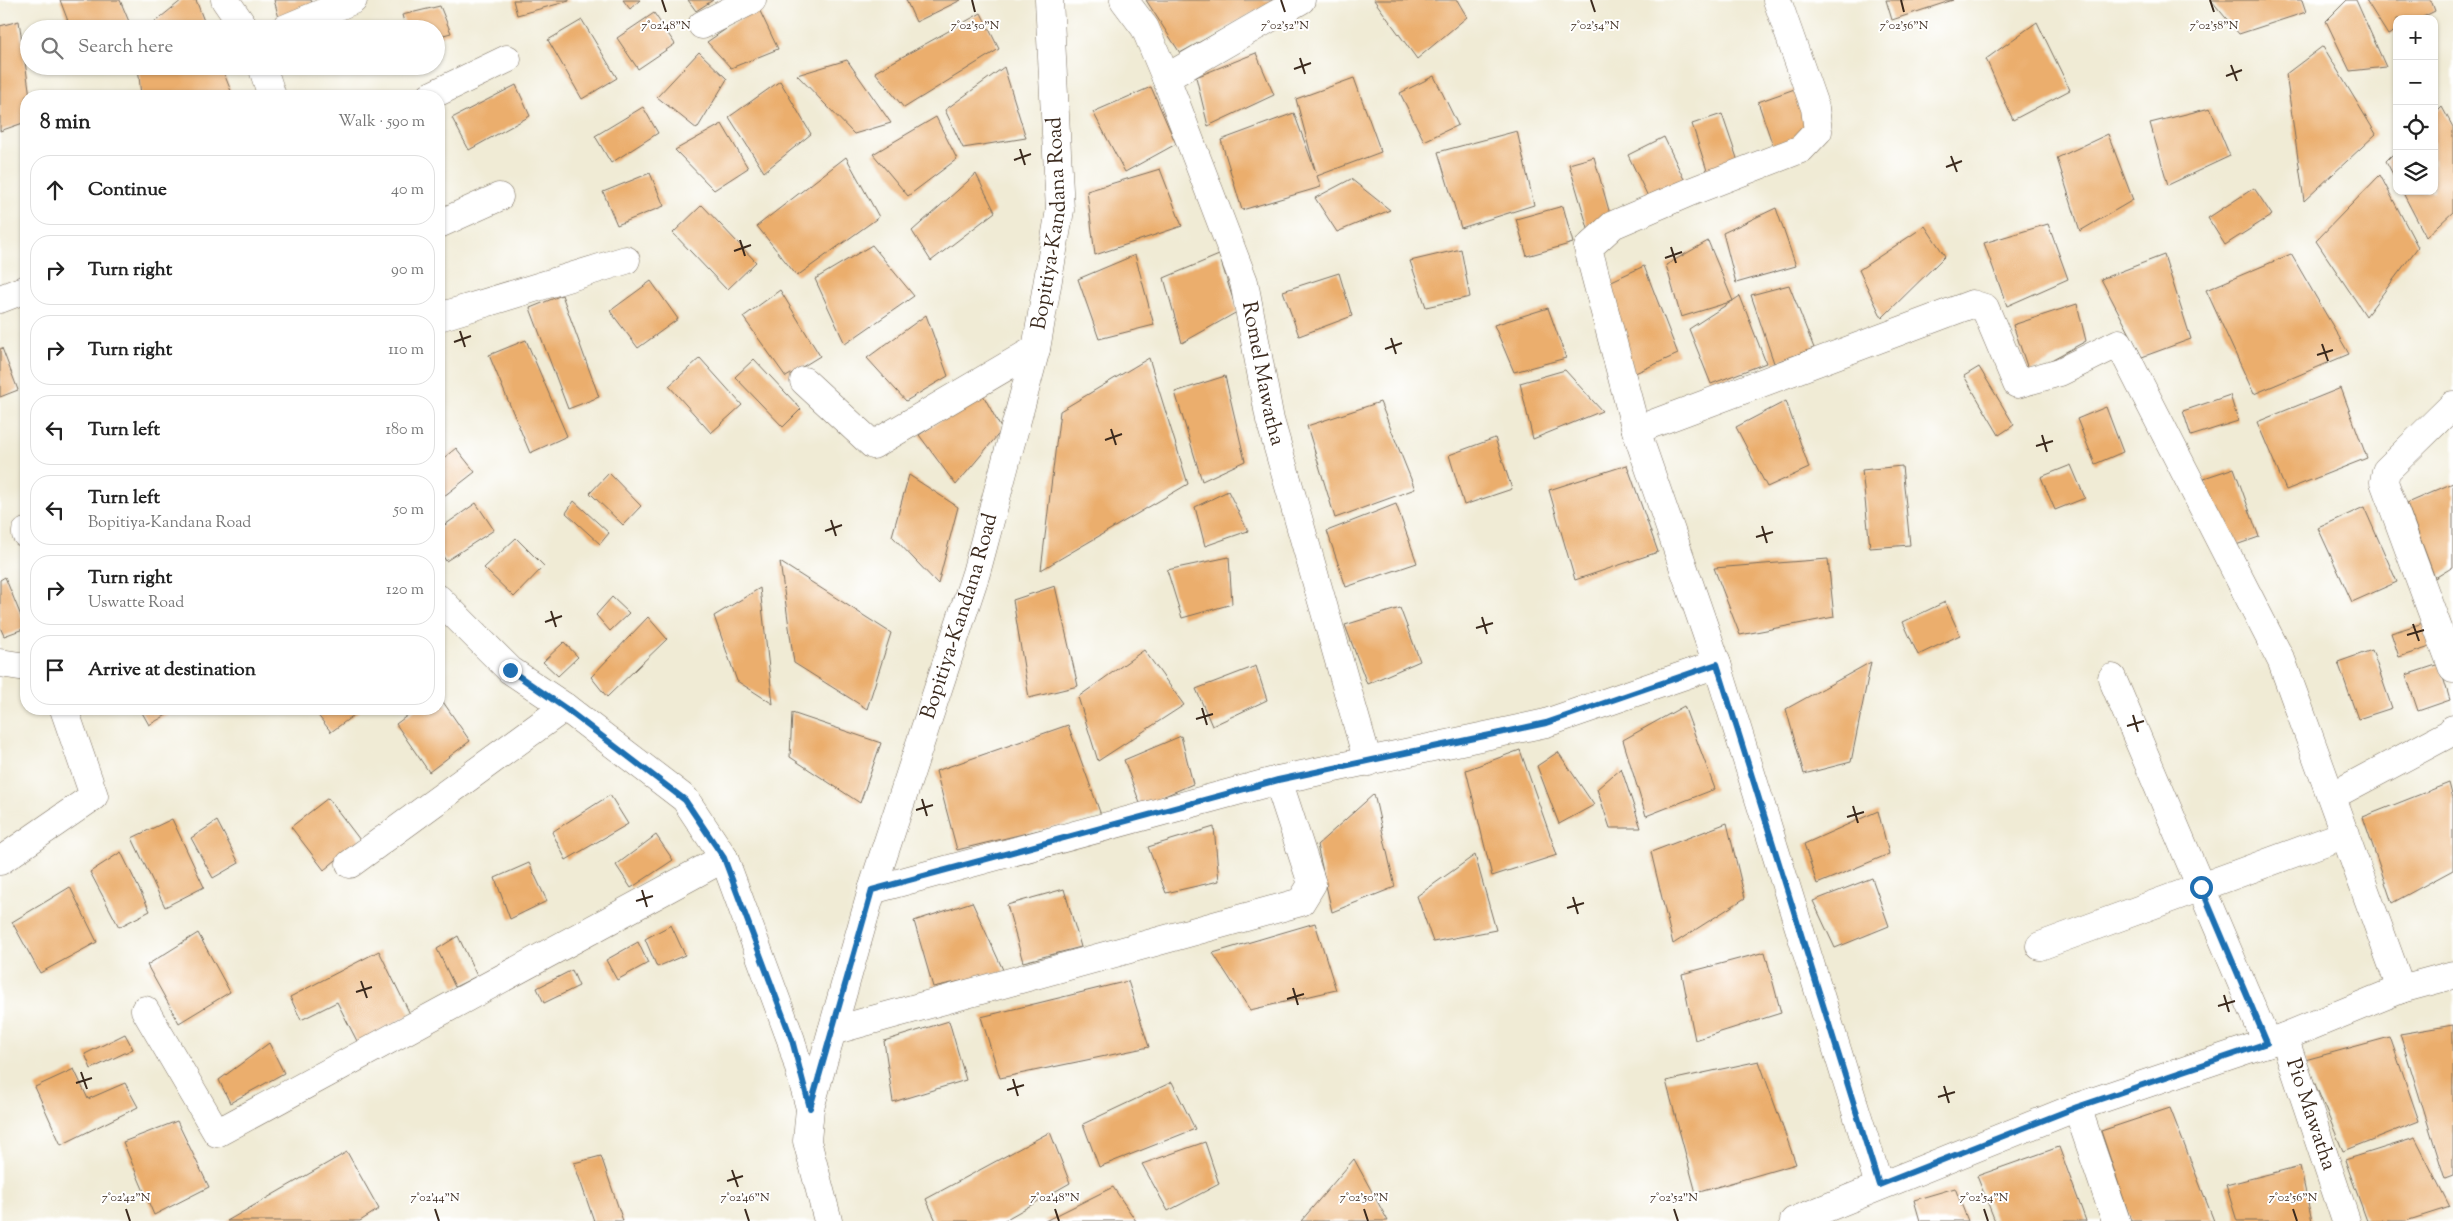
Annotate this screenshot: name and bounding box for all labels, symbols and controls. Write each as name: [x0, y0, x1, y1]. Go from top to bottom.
map controls: [2393, 15, 2438, 195]
button: +: [2393, 15, 2438, 60]
text: 7°02'48"N: [641, 17, 691, 35]
text: 7°02'50"N: [951, 17, 1000, 35]
text: 7°02'52"N: [1261, 17, 1309, 35]
text: 7°02'54"N: [1571, 17, 1620, 35]
text: 7°02'56"N: [1880, 17, 1929, 35]
text: 7°02'58"N: [2190, 17, 2239, 35]
search box: [20, 20, 445, 75]
icon: search: [38, 34, 66, 62]
text: Search here: [78, 34, 173, 61]
button: −: [2393, 60, 2438, 105]
button: locate: [2393, 105, 2438, 150]
text: 8 min: [40, 108, 91, 138]
text: Walk · 590 m: [338, 111, 425, 134]
street label: Bopitiya-Kandana Road: [1025, 116, 1075, 332]
button: layers: [2393, 150, 2438, 195]
icon: ahead: [41, 176, 69, 204]
text: Continue: [88, 177, 167, 204]
text: 40 m: [391, 179, 424, 202]
icon: right: [41, 256, 69, 284]
text: Turn right: [88, 257, 172, 284]
text: 90 m: [391, 259, 424, 282]
street label: Romel Mawatha: [1233, 299, 1292, 450]
icon: right: [41, 336, 69, 364]
text: Turn right: [88, 337, 172, 364]
text: 110 m: [388, 339, 424, 362]
icon: left: [41, 416, 69, 444]
text: Turn left: [88, 417, 160, 444]
text: 180 m: [385, 419, 424, 442]
text: Turn left: [88, 485, 160, 512]
icon: left: [41, 496, 69, 524]
text: 50 m: [393, 499, 424, 522]
street label: Bopitiya-Kandana Road: [914, 510, 1006, 723]
text: Bopitiya-Kandana Road: [88, 512, 251, 535]
text: Turn right: [88, 565, 172, 592]
icon: right: [41, 576, 69, 604]
text: 120 m: [386, 579, 424, 602]
text: Uswatte Road: [88, 592, 184, 615]
icon: arrive: [41, 656, 69, 684]
text: Arrive at destination: [88, 657, 256, 684]
route end: [499, 659, 522, 682]
route start: [2190, 876, 2213, 899]
street label: Pio Mawatha: [2277, 1055, 2343, 1175]
text: 7°02'42"N: [102, 1189, 151, 1207]
text: 7°02'44"N: [410, 1189, 460, 1207]
text: 7°02'46"N: [720, 1189, 770, 1207]
text: 7°02'48"N: [1030, 1189, 1080, 1207]
text: 7°02'50"N: [1340, 1189, 1389, 1207]
text: 7°02'52"N: [1650, 1189, 1698, 1207]
text: 7°02'54"N: [1960, 1189, 2009, 1207]
text: 7°02'56"N: [2269, 1189, 2318, 1207]

